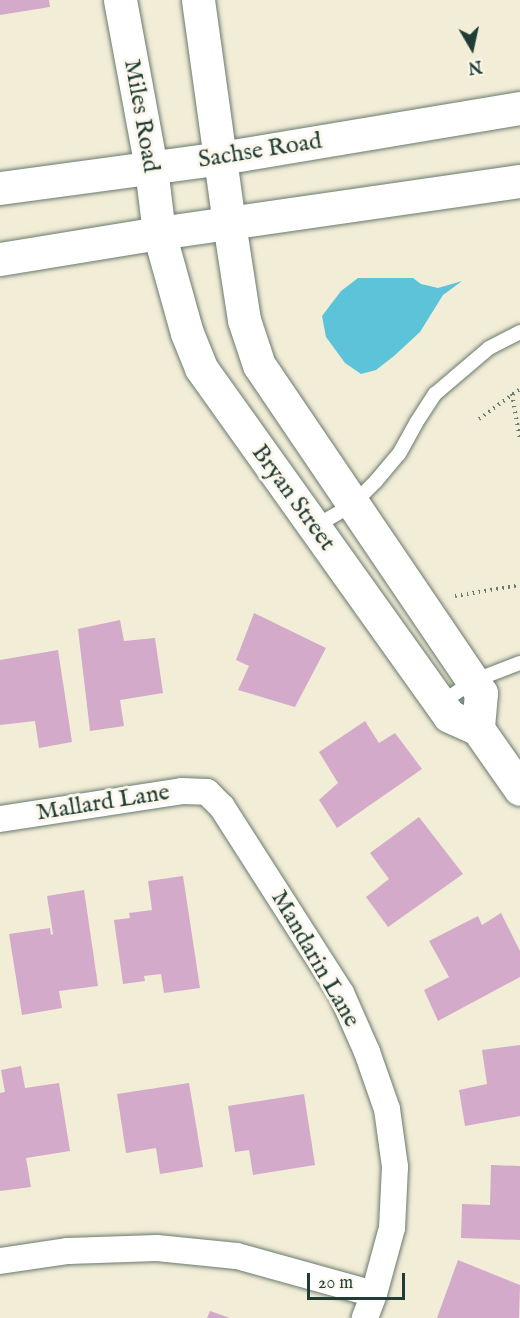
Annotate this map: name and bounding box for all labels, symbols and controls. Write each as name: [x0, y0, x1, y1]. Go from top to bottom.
north arrow: [442, 18, 502, 78]
text: N: [466, 55, 483, 77]
street label: Miles Road: [117, 57, 165, 175]
street label: Sachse Road: [196, 127, 324, 175]
street label: Bryan Street: [245, 439, 341, 557]
street label: Mallard Lane: [34, 778, 172, 828]
street label: Mandarin Lane: [264, 885, 366, 1033]
scale bar: [310, 1261, 408, 1299]
text: 20 m: [318, 1272, 353, 1295]

